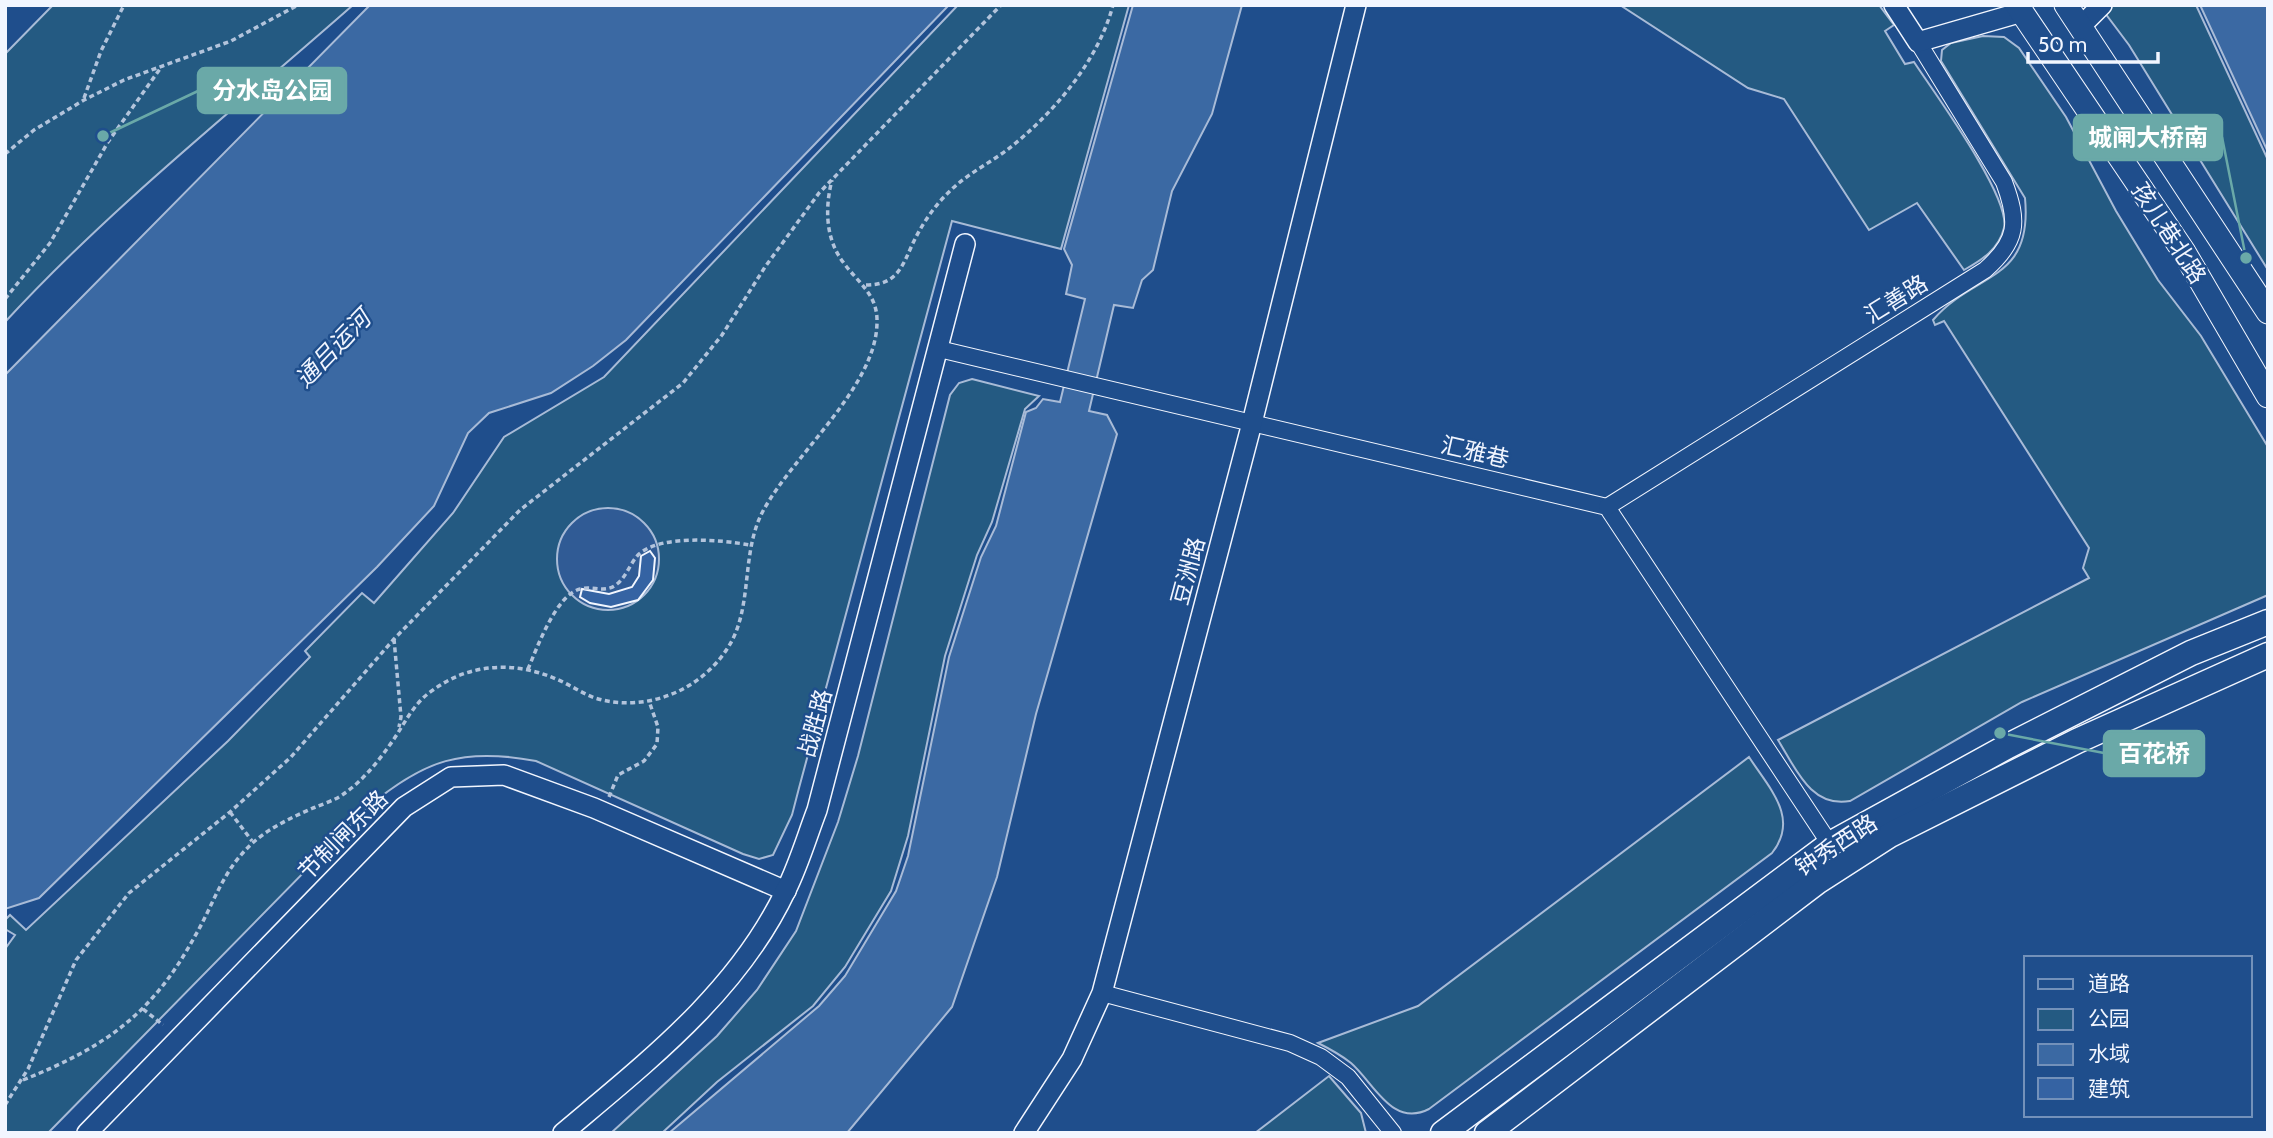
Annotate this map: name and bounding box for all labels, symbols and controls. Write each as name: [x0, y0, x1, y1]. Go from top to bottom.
scale bar: [2028, 21, 2158, 65]
text: 50 m: [2038, 32, 2087, 57]
callout: 分水岛公园: [198, 68, 346, 113]
text: 分水岛公园: [212, 76, 332, 105]
callout: 城闸大桥南: [2074, 115, 2222, 160]
text: 城闸大桥南: [2088, 123, 2208, 152]
street label: 孩儿巷北路: [2126, 177, 2212, 289]
street label: 汇善路: [1859, 269, 1933, 329]
water label: 通吕运河: [289, 301, 379, 393]
street label: 汇雅巷: [1438, 431, 1512, 473]
street label: 豆洲路: [1166, 534, 1210, 608]
street label: 战胜路: [793, 686, 837, 760]
callout: 百花桥: [2104, 731, 2204, 776]
text: 百花桥: [2118, 739, 2190, 768]
street label: 节制闸东路: [292, 784, 394, 886]
street label: 钟秀西路: [1790, 808, 1882, 882]
legend: [2024, 956, 2252, 1117]
text: 道路: [2088, 971, 2130, 996]
text: 公园: [2088, 1006, 2130, 1031]
text: 水域: [2088, 1041, 2130, 1066]
text: 建筑: [2088, 1076, 2130, 1101]

